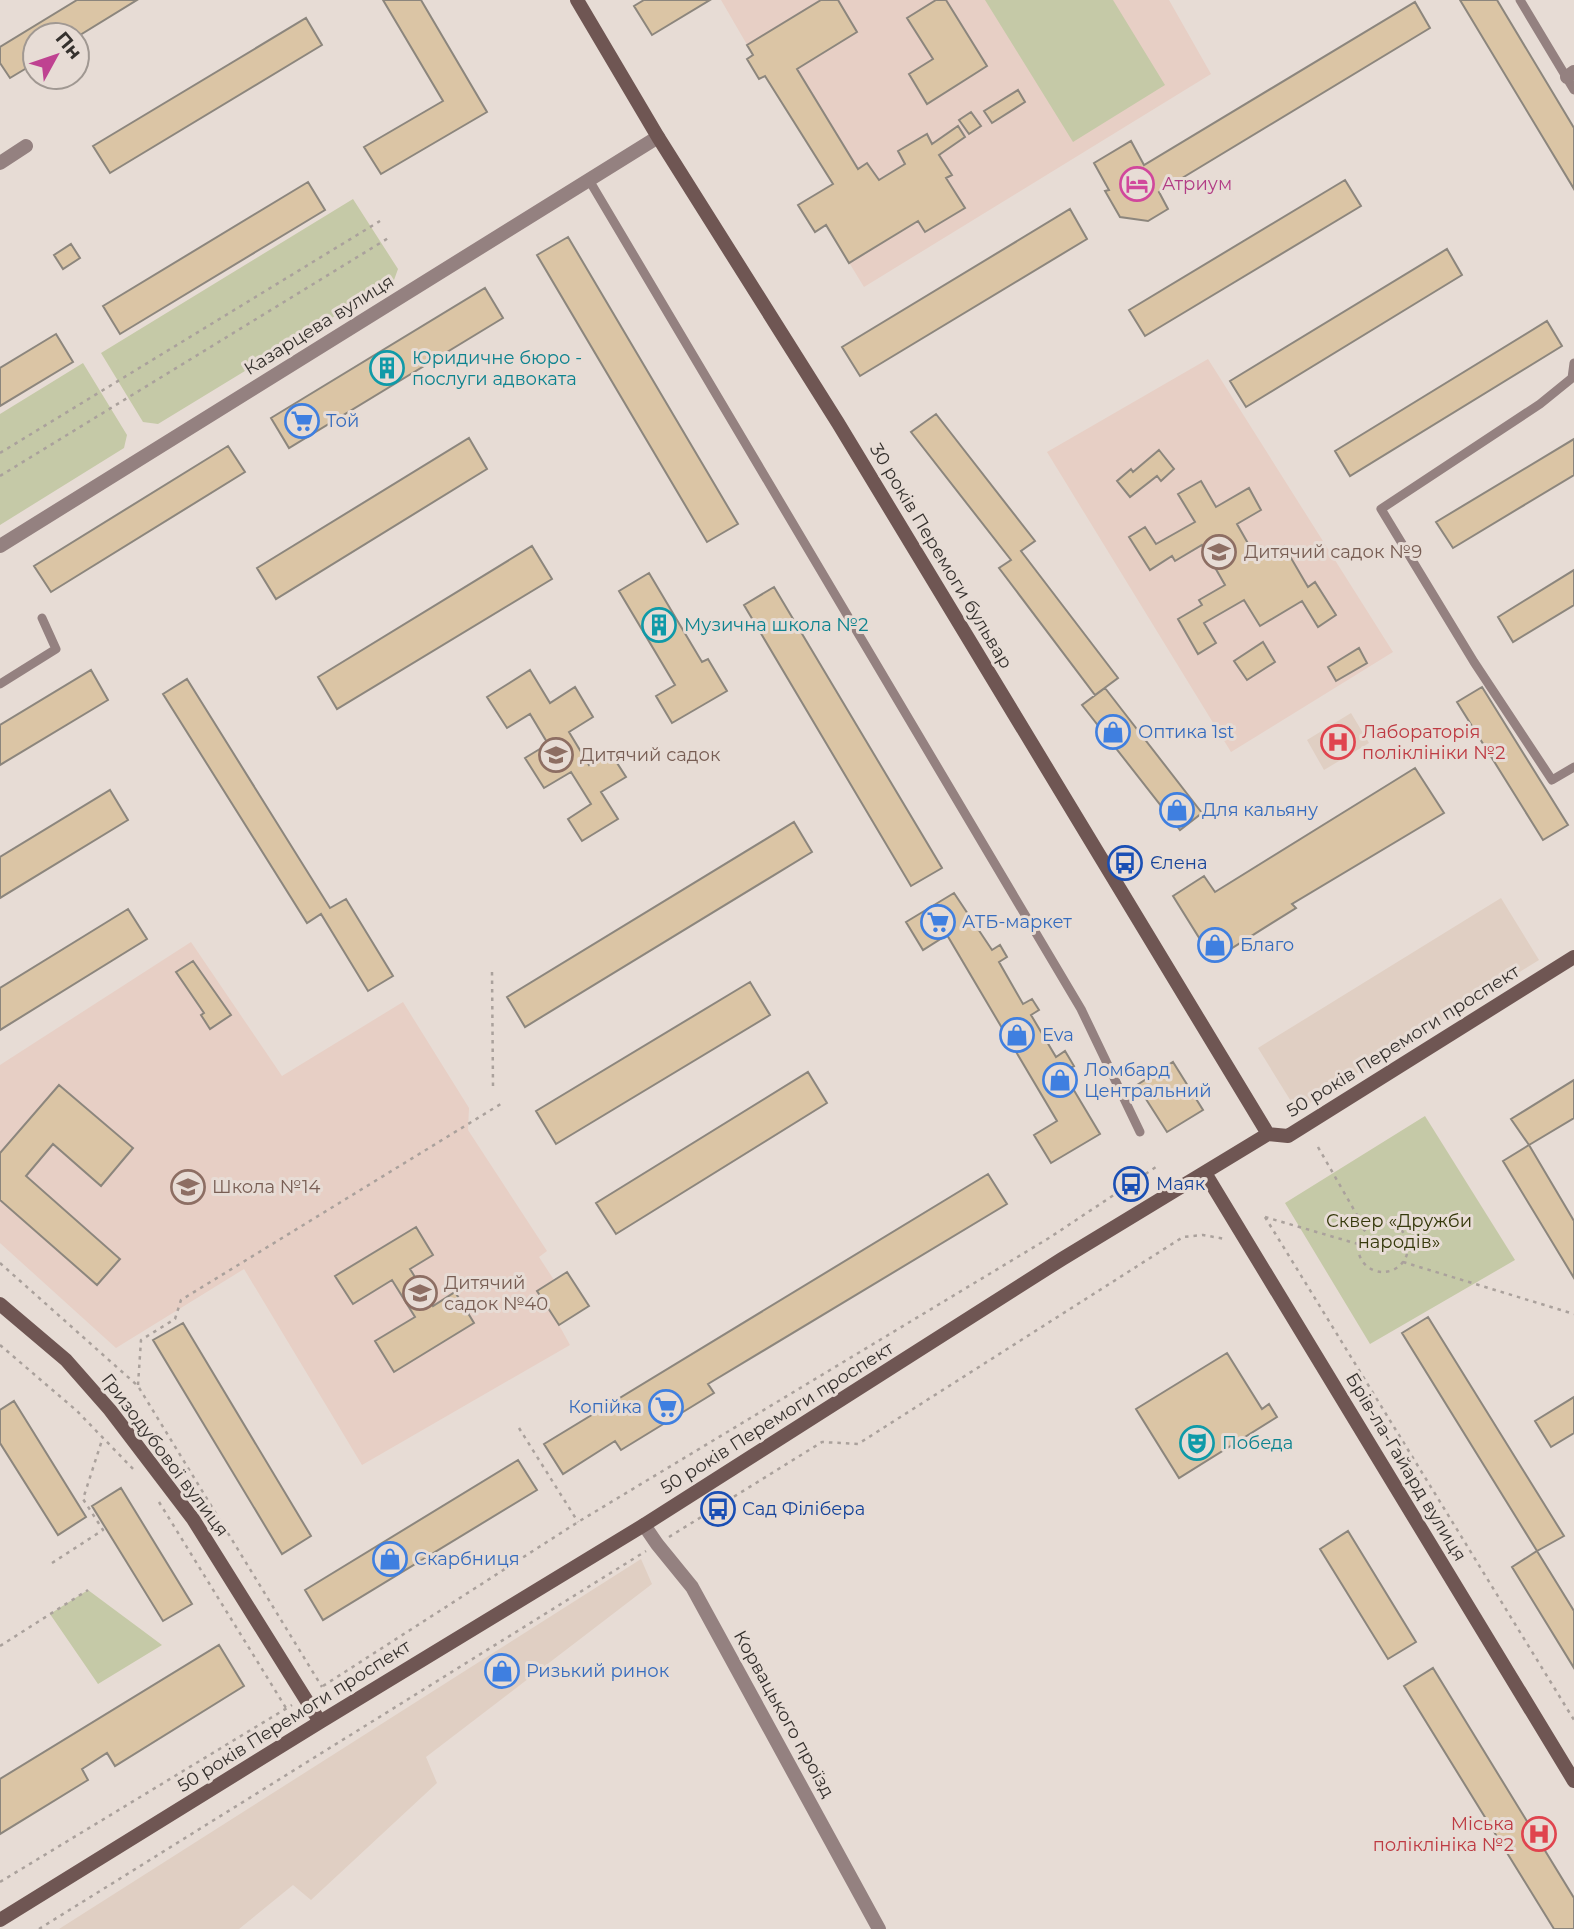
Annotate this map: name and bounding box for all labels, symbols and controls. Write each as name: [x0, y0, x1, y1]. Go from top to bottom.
north arrow: [21, 21, 91, 91]
text: Пн: [51, 27, 87, 64]
hotel icon: Атриум: [1118, 165, 1156, 203]
place label: Атриум: [1162, 173, 1232, 195]
street label: Казарцева вулиця: [240, 270, 398, 380]
place label: Юридичне бюро - послуги адвоката: [412, 347, 582, 390]
building icon: Юридичне бюро - послуги адвоката: [368, 349, 406, 387]
supermarket icon: Той: [283, 402, 321, 440]
place label: Той: [326, 410, 359, 432]
street label: 30 років Перемоги бульвар: [865, 439, 1017, 673]
school or university icon: Дитячий садок №9: [1200, 533, 1238, 571]
place label: Дитячий садок №9: [1244, 541, 1422, 563]
building icon: Музична школа №2: [640, 606, 678, 644]
place label: Музична школа №2: [684, 614, 869, 636]
shop icon: Оптика 1st: [1094, 713, 1132, 751]
place label: Оптика 1st: [1138, 721, 1234, 743]
place label: Лабораторія поліклініки №2: [1362, 721, 1505, 764]
hospital icon: Лабораторія поліклініки №2: [1319, 723, 1357, 761]
school or university icon: Дитячий садок: [537, 736, 575, 774]
place label: Дитячий садок: [580, 744, 721, 766]
shop icon: Для кальяну: [1158, 791, 1196, 829]
place label: Для кальяну: [1202, 799, 1318, 821]
bus stop icon: Єлена: [1106, 844, 1144, 882]
place label: Єлена: [1150, 852, 1207, 874]
supermarket icon: АТБ-маркет: [919, 903, 957, 941]
place label: АТБ-маркет: [962, 911, 1072, 933]
shop icon: Благо: [1196, 926, 1234, 964]
place label: Благо: [1240, 934, 1294, 956]
street label: 50 років Перемоги проспект: [1282, 960, 1524, 1122]
shop icon: Eva: [998, 1016, 1036, 1054]
place label: Eva: [1042, 1024, 1074, 1046]
place label: Ломбард Центральний: [1084, 1059, 1212, 1102]
shop icon: Ломбард Центральний: [1041, 1061, 1079, 1099]
bus stop icon: Маяк: [1112, 1165, 1150, 1203]
school or university icon: Школа №14: [169, 1168, 207, 1206]
place label: Маяк: [1156, 1173, 1206, 1195]
place label: Школа №14: [212, 1176, 320, 1198]
park label: Сквер «Дружби народів»: [1326, 1210, 1472, 1253]
place label: Дитячий садок №40: [444, 1272, 548, 1315]
school or university icon: Дитячий садок №40: [401, 1274, 439, 1312]
street label: 50 років Перемоги проспект: [656, 1337, 898, 1499]
street label: Гризодубової вулиця: [97, 1369, 233, 1541]
street label: Брів-ла-Гайард вулиця: [1341, 1369, 1471, 1565]
supermarket icon: Копійка: [647, 1388, 685, 1426]
place label: Копійка: [568, 1396, 642, 1418]
theatre icon: Победа: [1178, 1424, 1216, 1462]
place label: Победа: [1222, 1432, 1293, 1454]
bus stop icon: Сад Філібера: [699, 1490, 737, 1528]
place label: Сад Філібера: [742, 1498, 865, 1520]
shop icon: Скарбниця: [371, 1540, 409, 1578]
place label: Скарбниця: [414, 1548, 520, 1570]
street label: Корвацького проїзд: [729, 1627, 839, 1802]
street label: 50 років Перемоги проспект: [173, 1635, 415, 1797]
shop icon: Ризький ринок: [483, 1652, 521, 1690]
place label: Ризький ринок: [526, 1660, 670, 1682]
place label: Міська поліклініка №2: [1373, 1813, 1514, 1856]
hospital icon: Міська поліклініка №2: [1520, 1815, 1558, 1853]

